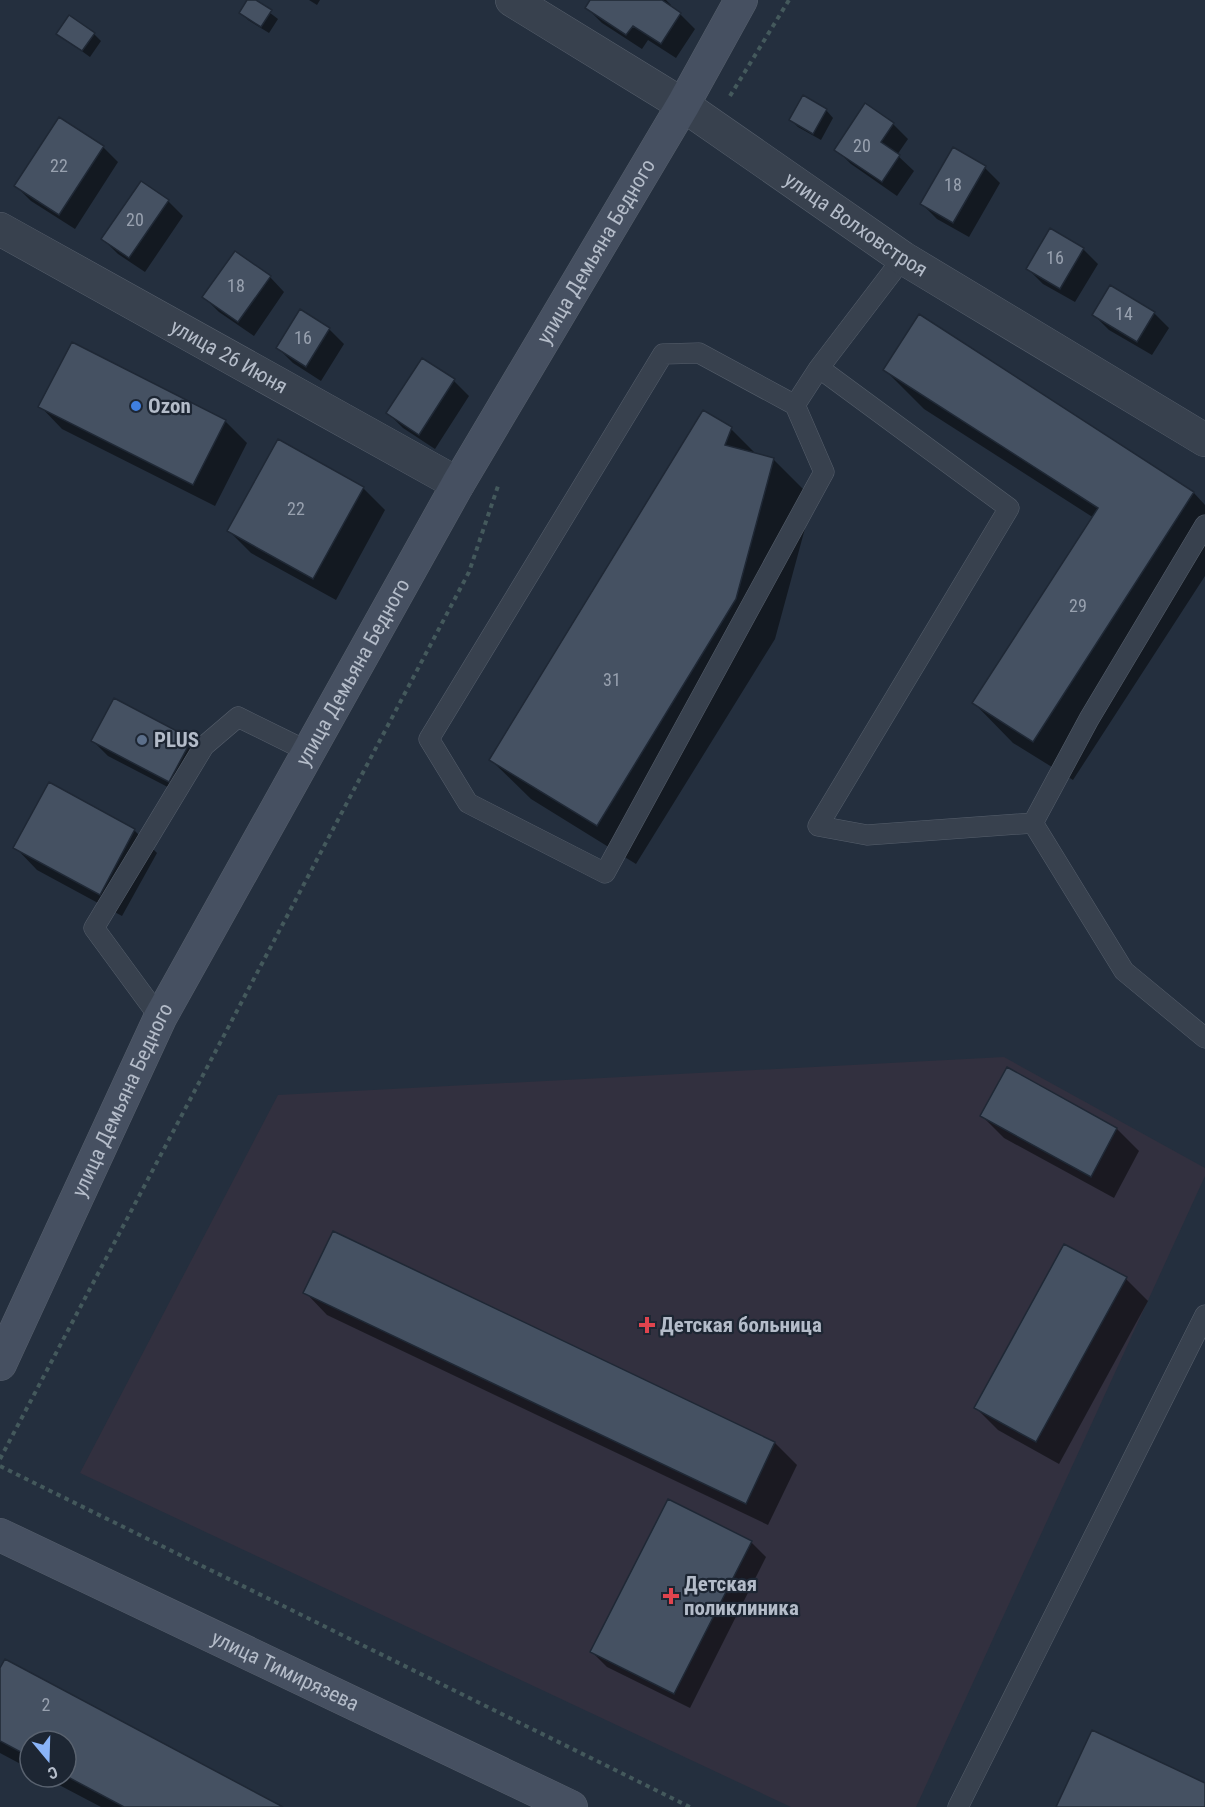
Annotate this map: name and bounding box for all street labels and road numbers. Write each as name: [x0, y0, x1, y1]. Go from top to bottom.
street label: улица Демьяна Бедного: [532, 155, 660, 348]
street label: улица Волховстроя: [780, 167, 932, 282]
street label: улица 26 Июня: [166, 314, 291, 399]
street label: улица Демьяна Бедного: [291, 575, 415, 770]
street label: улица Демьяна Бедного: [67, 999, 178, 1201]
street label: улица Тимирязева: [208, 1626, 363, 1716]

